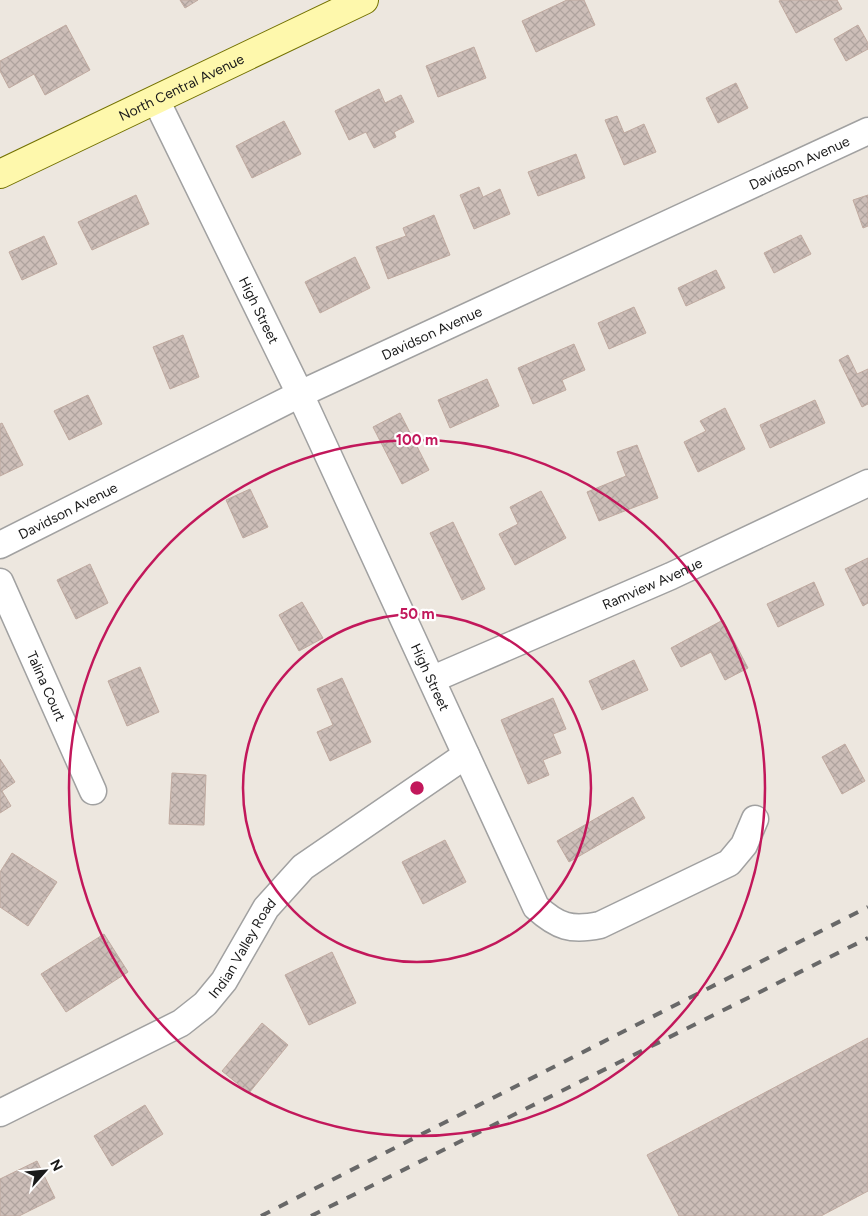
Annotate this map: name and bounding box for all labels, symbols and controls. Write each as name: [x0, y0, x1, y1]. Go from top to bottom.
street label: North Central Avenue: [116, 50, 247, 125]
street label: Davidson Avenue: [747, 133, 853, 194]
street label: High Street: [235, 274, 282, 347]
street label: Davidson Avenue: [379, 303, 485, 364]
text: 100 m: [396, 431, 438, 449]
street label: Davidson Avenue: [16, 479, 121, 543]
street label: Ramview Avenue: [600, 554, 705, 614]
text: 50 m: [399, 605, 435, 623]
street label: High Street: [407, 641, 453, 714]
street label: Talina Court: [23, 649, 69, 724]
centre of rings: [408, 779, 426, 797]
street label: Indian Valley Road: [205, 895, 280, 1002]
north arrow: [20, 1146, 70, 1196]
text: N: [46, 1157, 66, 1174]

